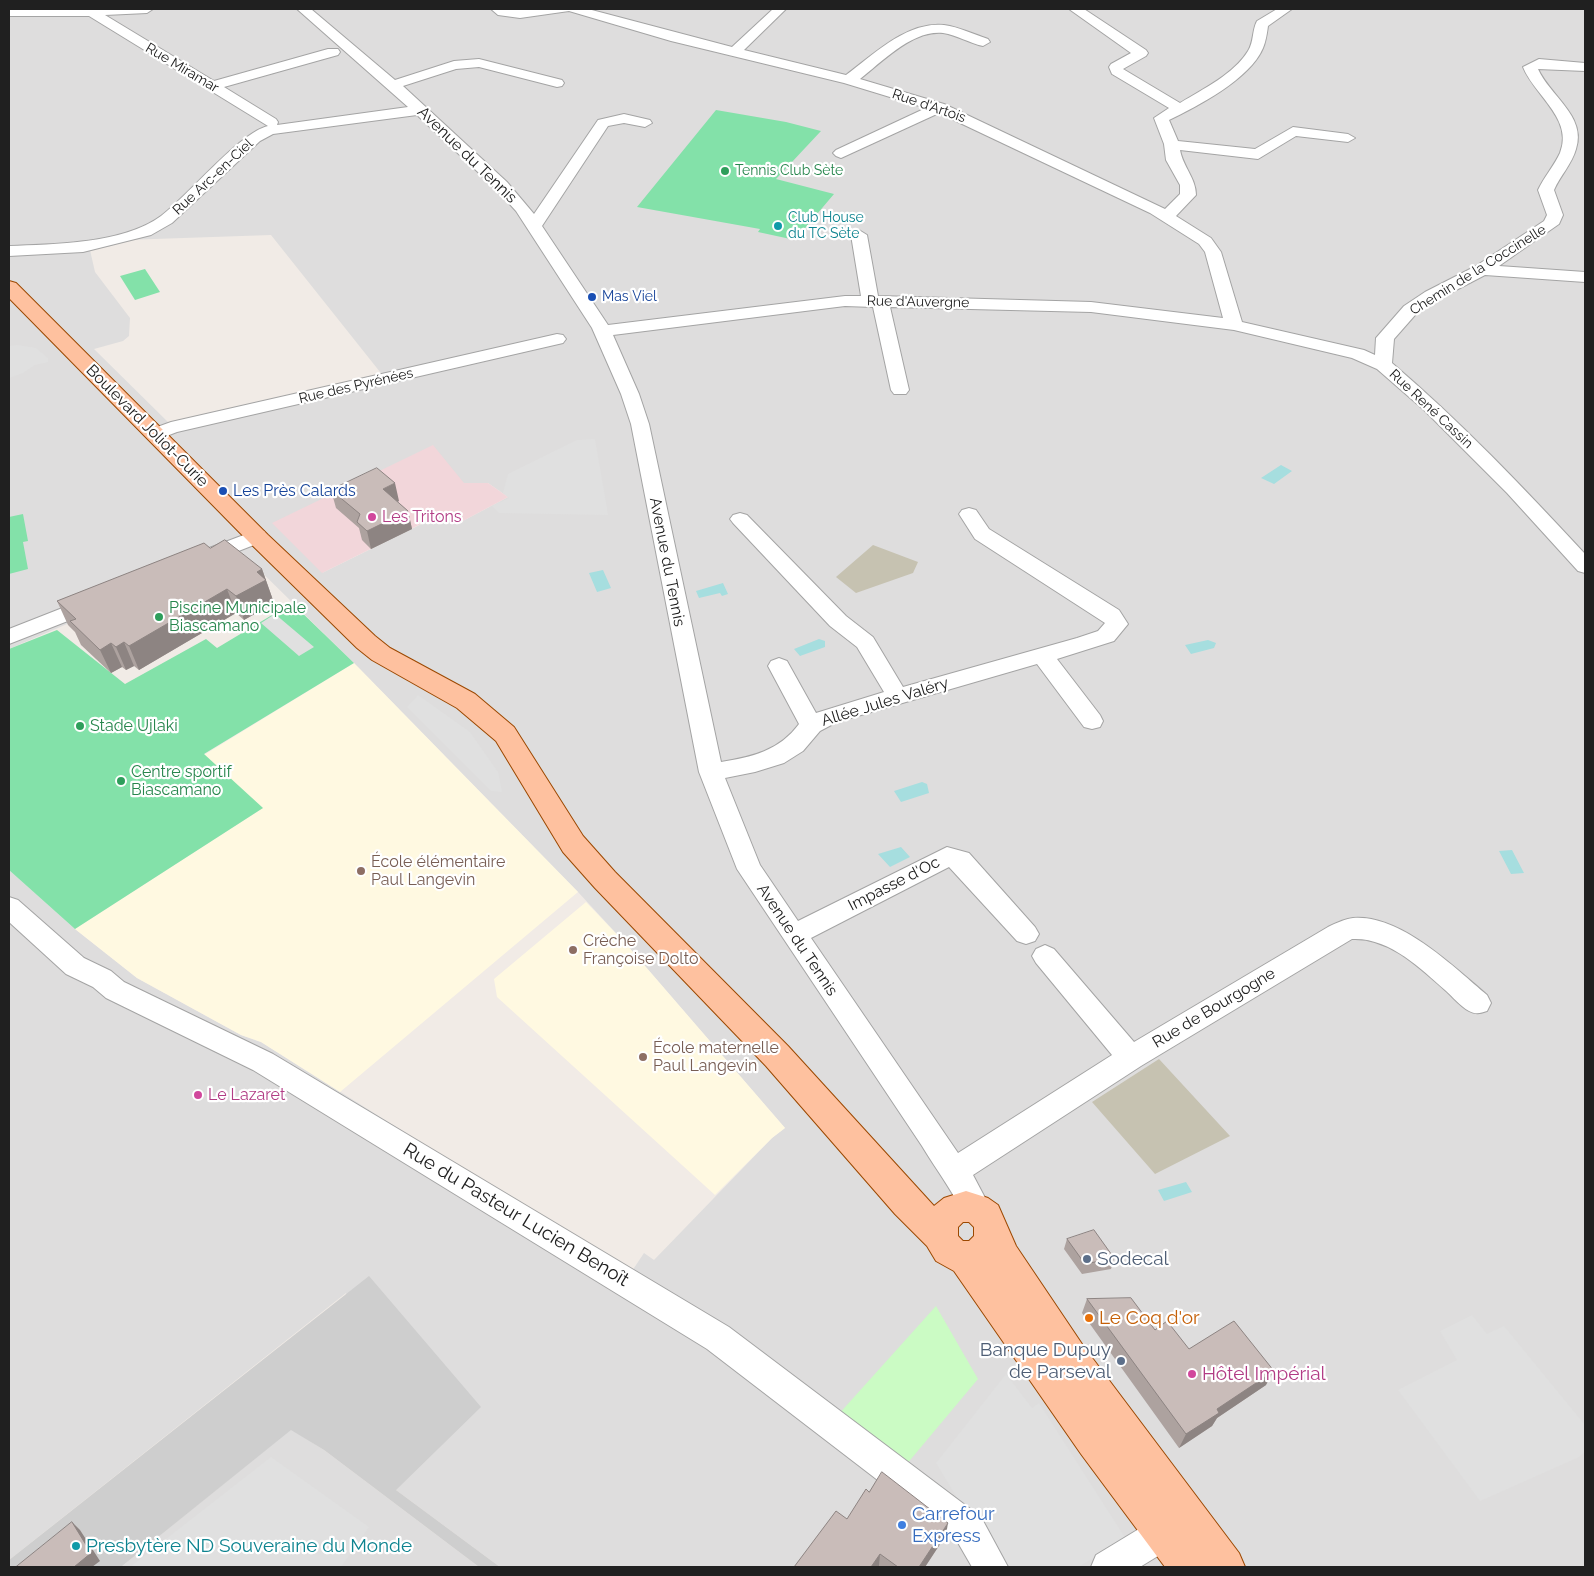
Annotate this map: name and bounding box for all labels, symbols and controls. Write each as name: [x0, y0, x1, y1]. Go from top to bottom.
street label: Rue Miramar: [142, 40, 222, 96]
street label: Rue d'Artois: [890, 86, 968, 126]
street label: Avenue du Tennis: [413, 103, 521, 207]
street label: Rue Arc-en-Ciel: [169, 135, 257, 219]
place label: Tennis Club Sète: [735, 163, 843, 179]
marker: Tennis Club Sète: [719, 165, 731, 177]
place label: Club House du TC Sète: [788, 210, 864, 242]
marker: Club House du TC Sète: [772, 220, 784, 232]
street label: Chemin de la Coccinelle: [1407, 221, 1549, 319]
place label: Mas Viel: [602, 289, 657, 305]
marker: Mas Viel: [586, 291, 598, 303]
street label: Rue d'Auvergne: [867, 293, 969, 311]
street label: Boulevard Joliot-Curie: [82, 361, 212, 491]
street label: Rue des Pyrénées: [297, 365, 415, 407]
street label: Rue René Cassin: [1386, 366, 1476, 452]
place label: Les Près Calards: [233, 481, 356, 501]
marker: Les Près Calards: [217, 485, 229, 497]
street label: Avenue du Tennis: [645, 496, 689, 628]
place label: Les Tritons: [382, 507, 462, 527]
marker: Les Tritons: [366, 511, 378, 523]
place label: Piscine Municipale Biascamano: [169, 598, 306, 636]
marker: Piscine Municipale Biascamano: [153, 611, 165, 623]
street label: Allée Jules Valéry: [819, 674, 951, 730]
place label: Stade Ujlaki: [90, 716, 178, 736]
marker: Stade Ujlaki: [74, 720, 86, 732]
place label: Centre sportif Biascamano: [131, 762, 232, 800]
marker: Centre sportif Biascamano: [115, 775, 127, 787]
place label: École élémentaire Paul Langevin: [371, 852, 505, 890]
street label: Impasse d'Oc: [845, 853, 943, 915]
marker: École élémentaire Paul Langevin: [355, 865, 367, 877]
street label: Avenue du Tennis: [752, 880, 842, 1000]
place label: Crèche Françoise Dolto: [583, 931, 698, 969]
marker: Crèche Françoise Dolto: [567, 944, 579, 956]
street label: Rue de Bourgogne: [1149, 964, 1279, 1052]
place label: École maternelle Paul Langevin: [653, 1038, 779, 1076]
marker: École maternelle Paul Langevin: [637, 1051, 649, 1063]
place label: Le Lazaret: [208, 1085, 285, 1105]
marker: Le Lazaret: [192, 1089, 204, 1101]
street label: Rue du Pasteur Lucien Benoît: [399, 1138, 633, 1292]
place label: Sodecal: [1097, 1248, 1169, 1270]
marker: Sodecal: [1081, 1253, 1093, 1265]
place label: Le Coq d'or: [1099, 1307, 1200, 1329]
marker: Le Coq d'or: [1083, 1312, 1095, 1324]
place label: Banque Dupuy de Parseval: [980, 1339, 1111, 1383]
marker: Banque Dupuy de Parseval: [1115, 1355, 1127, 1367]
place label: Hôtel Impérial: [1202, 1363, 1326, 1385]
marker: Hôtel Impérial: [1186, 1368, 1198, 1380]
place label: Carrefour Express: [912, 1503, 995, 1547]
marker: Carrefour Express: [896, 1519, 908, 1531]
place label: Presbytère ND Souveraine du Monde: [86, 1535, 412, 1557]
marker: Presbytère ND Souveraine du Monde: [70, 1540, 82, 1552]

